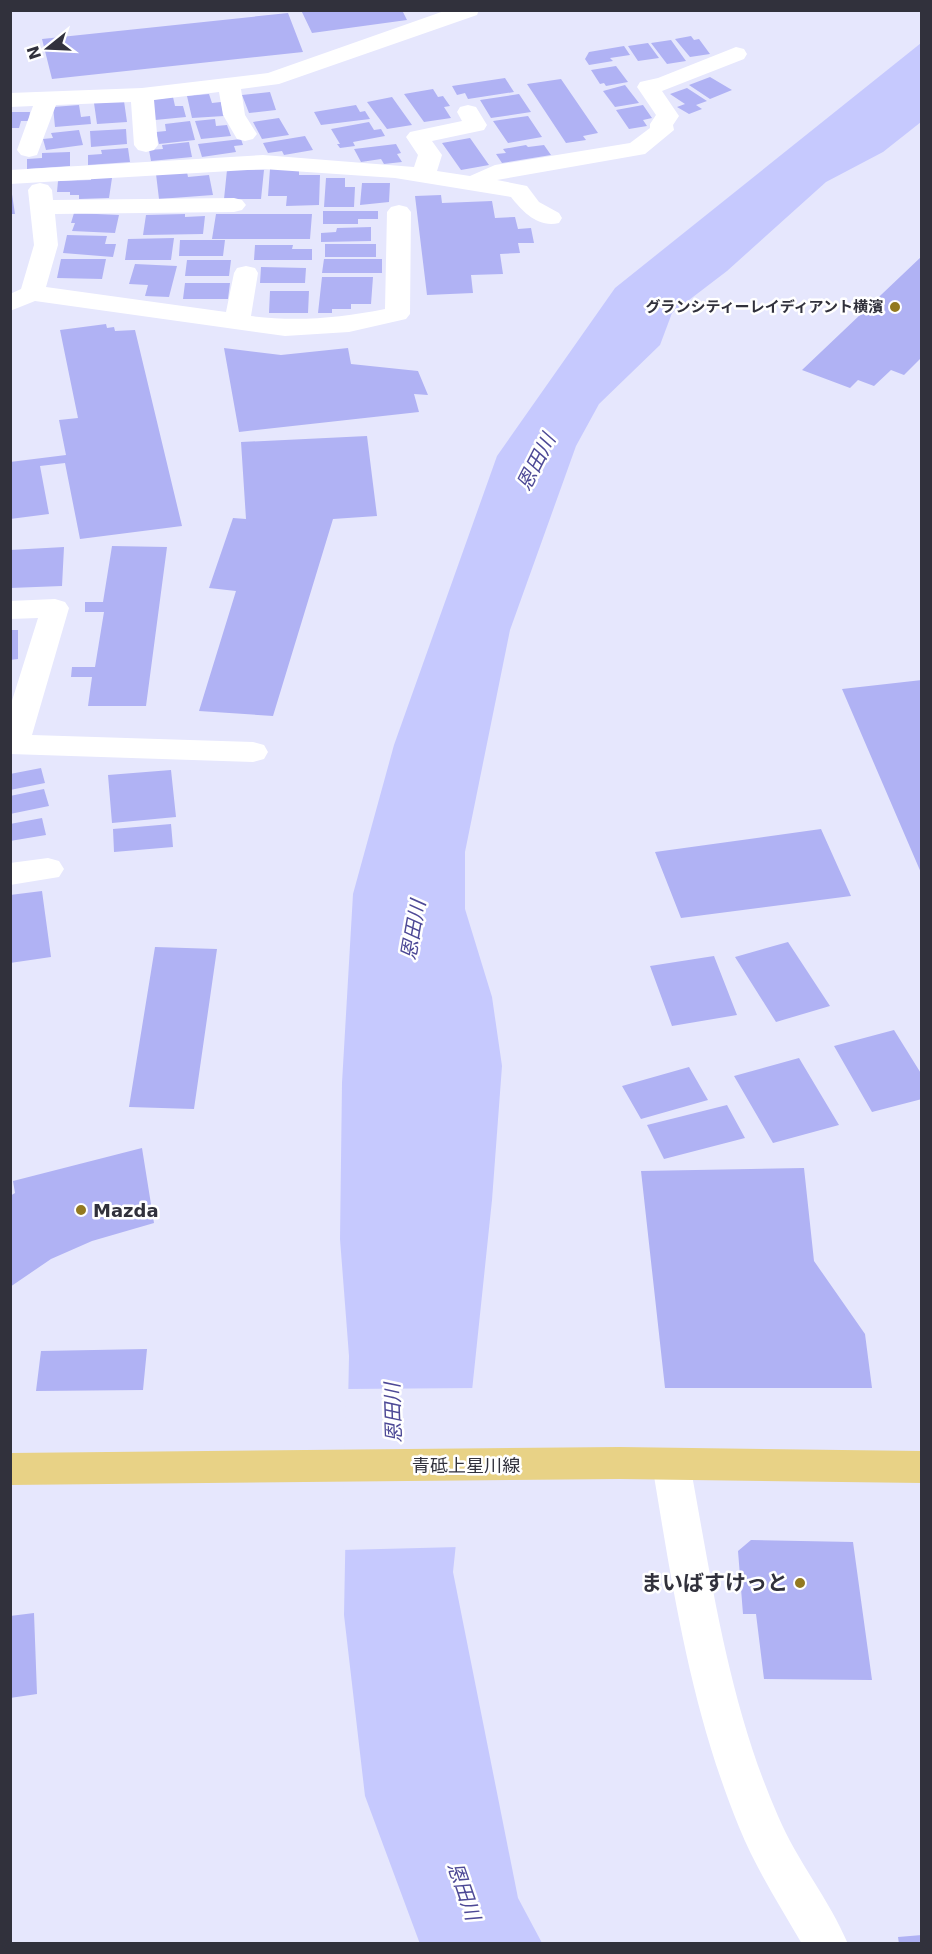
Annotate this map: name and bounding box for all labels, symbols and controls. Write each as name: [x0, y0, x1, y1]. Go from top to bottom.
north arrow: [18, 18, 78, 78]
text: N: [23, 43, 45, 62]
place label: グランシティーレイディアント横濱: [646, 298, 883, 316]
marker: グランシティーレイディアント横濱: [888, 300, 902, 314]
water label: 恩田川: [512, 428, 561, 494]
water label: 恩田川: [396, 896, 430, 962]
place label: Mazda: [93, 1200, 159, 1221]
marker: Mazda: [74, 1203, 88, 1217]
water label: 恩田川: [380, 1381, 406, 1443]
street label: 青砥上星川線: [412, 1455, 520, 1476]
place label: まいばすけっと: [641, 1571, 788, 1595]
marker: まいばすけっと: [793, 1576, 807, 1590]
water label: 恩田川: [443, 1859, 486, 1925]

